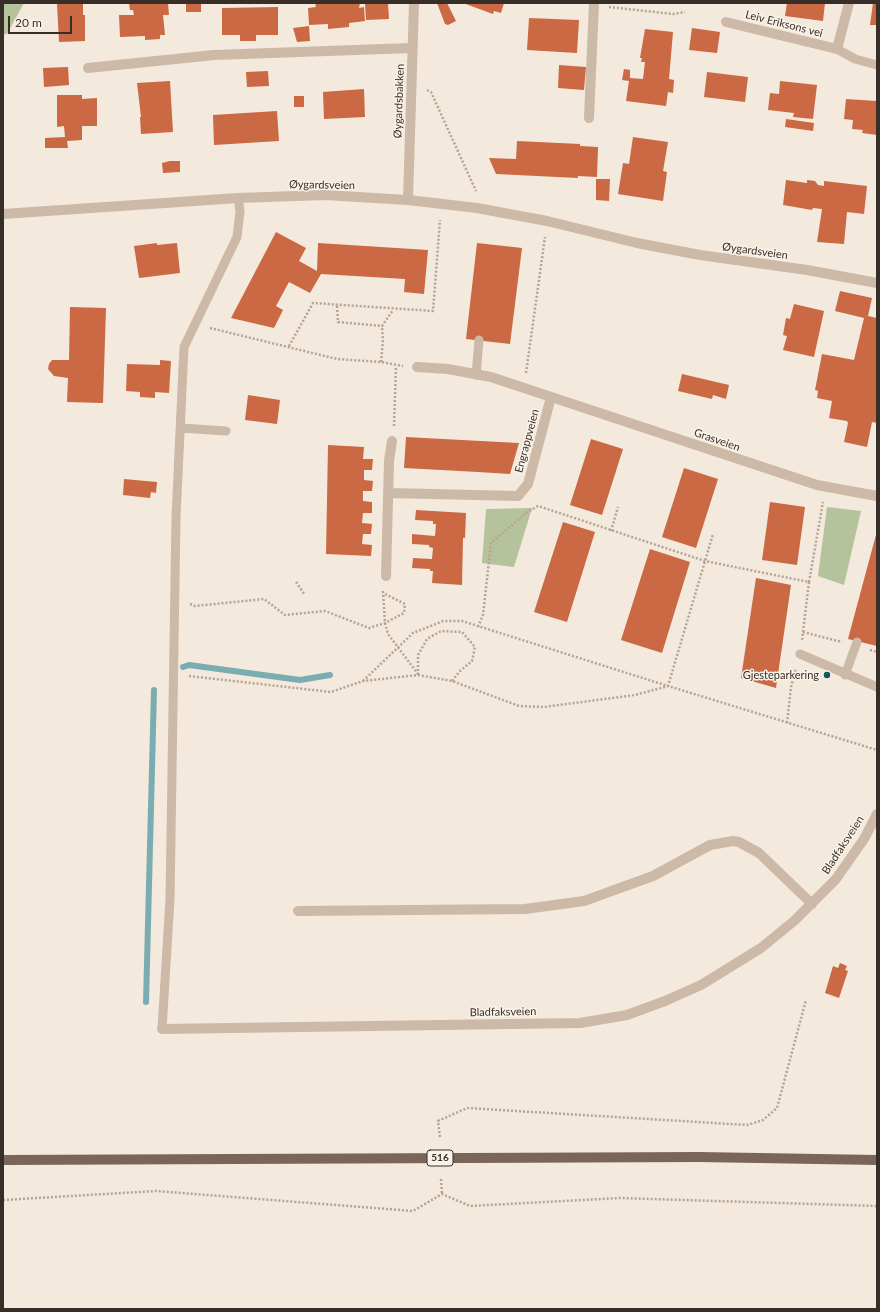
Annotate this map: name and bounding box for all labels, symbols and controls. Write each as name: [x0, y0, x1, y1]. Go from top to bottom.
scale bar: [10, 8, 74, 34]
street label: Leiv Eriksons vei: [744, 8, 824, 40]
text: 20 m: [15, 15, 42, 30]
street label: Øygardsbakken: [391, 63, 407, 139]
street label: Øygardsveien: [289, 178, 355, 192]
street label: Øygardsveien: [721, 240, 789, 262]
street label: Engrappveien: [512, 408, 542, 474]
street label: Grasveien: [692, 426, 742, 454]
place label: Gjesteparkering: [743, 668, 819, 682]
marker: Gjesteparkering: [822, 670, 832, 680]
street label: Bladfaksveien: [819, 813, 867, 877]
street label: Bladfaksveien: [470, 1005, 536, 1019]
road number: 516: [427, 1150, 453, 1166]

